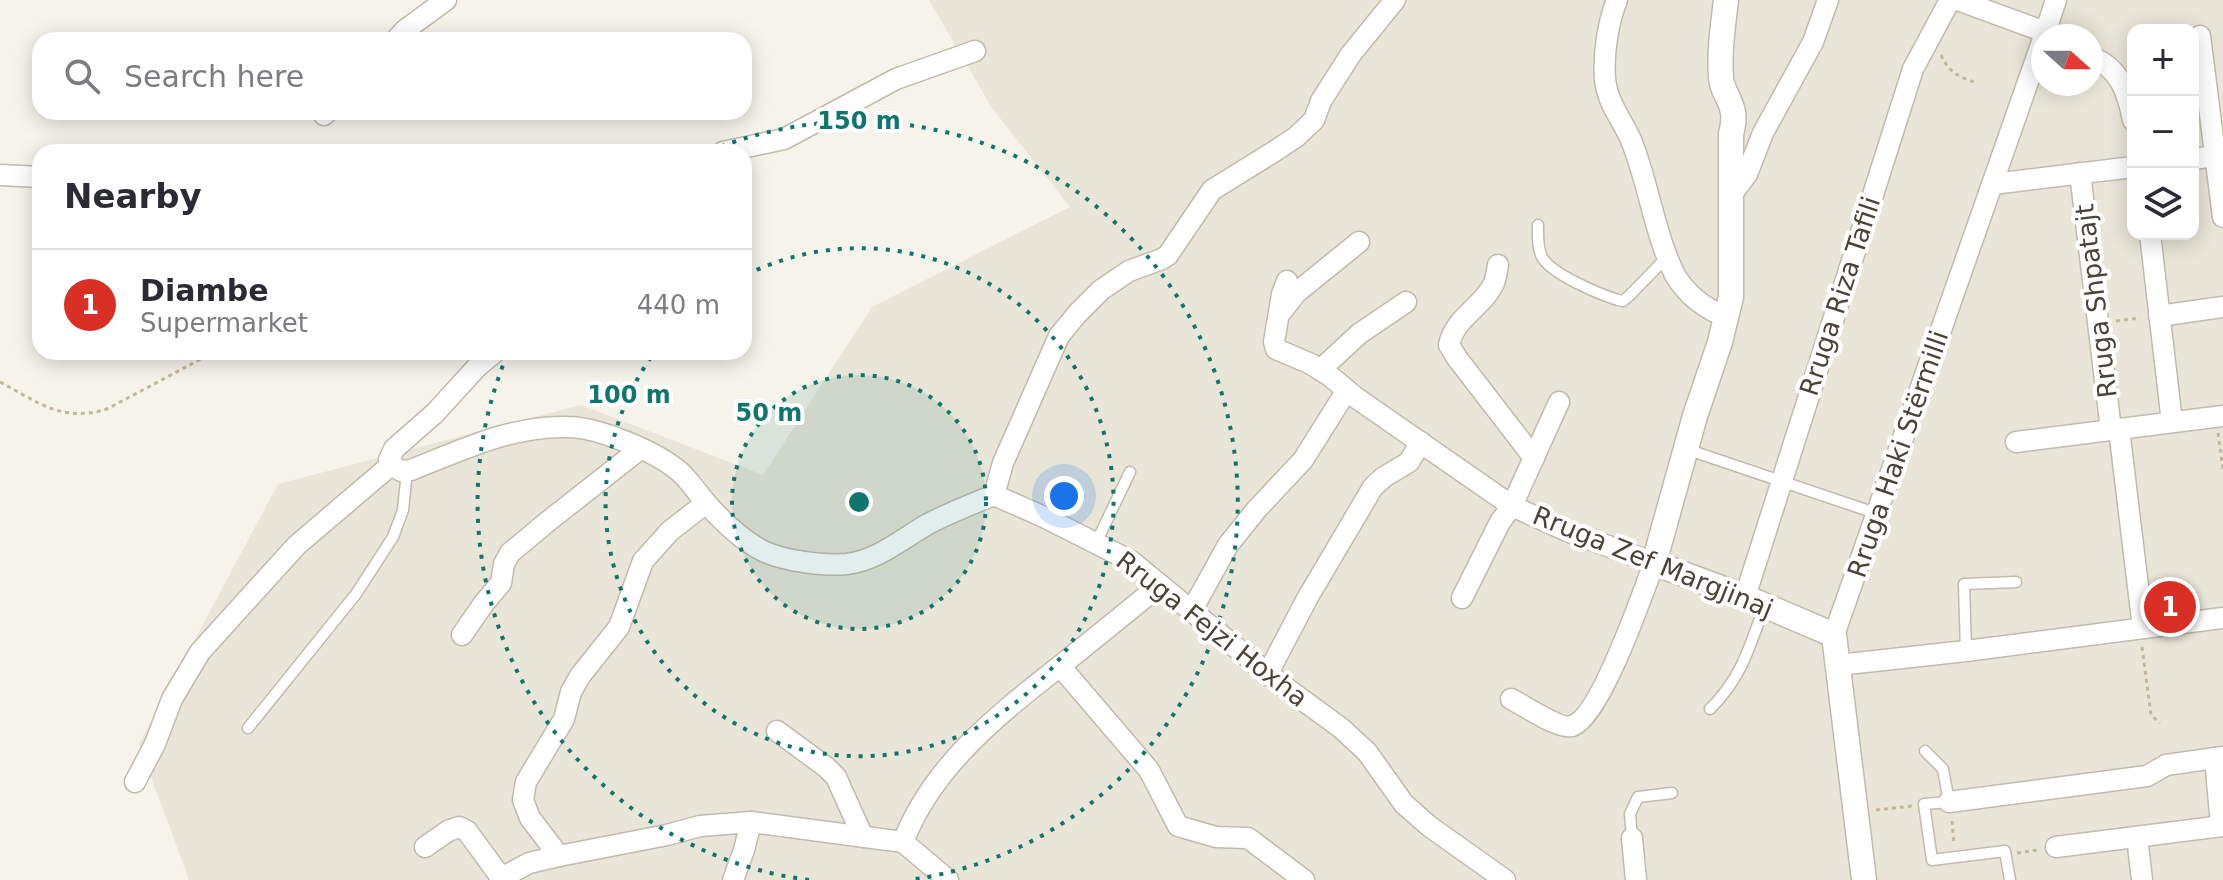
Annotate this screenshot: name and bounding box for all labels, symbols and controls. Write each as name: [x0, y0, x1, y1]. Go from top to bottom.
north arrow: [2031, 24, 2103, 96]
map controls: [2127, 24, 2199, 240]
button: +: [2127, 24, 2199, 96]
search box: [32, 32, 752, 120]
icon: search: [60, 54, 104, 98]
text: Search here: [124, 59, 304, 94]
button: −: [2127, 96, 2199, 168]
text: 150 m: [817, 107, 901, 135]
button: layers: [2127, 168, 2199, 240]
text: Nearby: [64, 176, 202, 216]
street label: Rruga Riza Tafili: [1794, 193, 1886, 399]
street label: Rruga Shpatajt: [2069, 202, 2123, 400]
text: Diambe: [140, 273, 269, 308]
text: 1: [81, 290, 99, 320]
text: 440 m: [637, 290, 720, 320]
text: Supermarket: [140, 308, 308, 338]
street label: Rruga Haki Stërmilli: [1842, 327, 1954, 581]
text: 100 m: [587, 381, 671, 409]
text: 50 m: [736, 399, 802, 427]
your location: [1044, 476, 1084, 516]
centre of rings: [845, 488, 873, 516]
street label: Rruga Zef Margjinaj: [1529, 500, 1777, 624]
street label: Rruga Fejzi Hoxha: [1110, 545, 1314, 713]
pin: 1: [2144, 577, 2196, 637]

